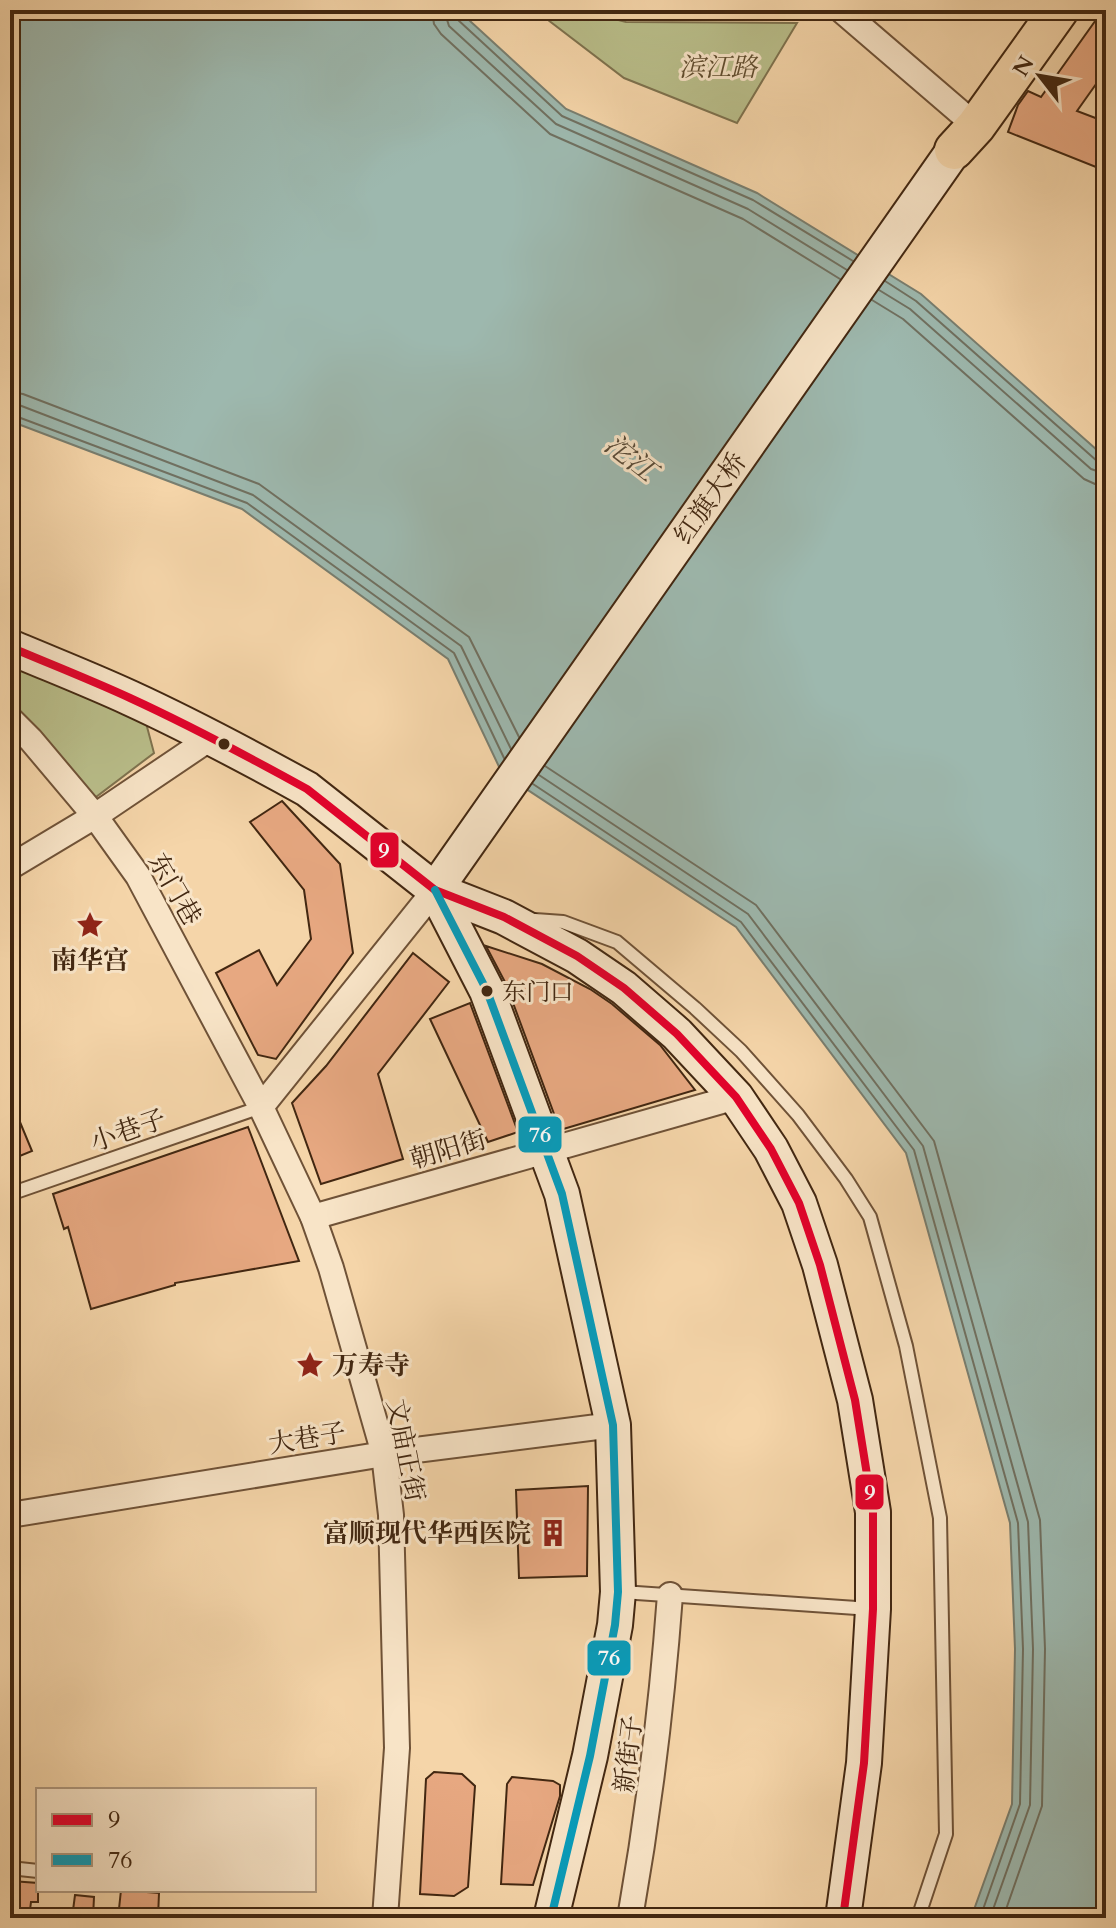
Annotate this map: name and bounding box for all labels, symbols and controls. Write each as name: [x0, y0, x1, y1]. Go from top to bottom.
north arrow: [1000, 36, 1080, 116]
park label: 滨江路: [679, 50, 759, 85]
text: N: [1006, 50, 1041, 82]
water label: 沱江: [597, 426, 667, 492]
street label: 红旗大桥: [666, 446, 755, 551]
unlabelled marker: [216, 736, 232, 752]
line badge: 9: [369, 831, 400, 869]
text: 9: [378, 836, 390, 866]
street label: 东门巷: [140, 847, 209, 932]
place icon: 南华宫: [75, 910, 105, 940]
place label: 南华宫: [51, 943, 129, 978]
place label: 东门口: [502, 976, 574, 1009]
marker: 东门口: [479, 983, 495, 999]
street label: 小巷子: [86, 1101, 171, 1160]
line badge: 76: [517, 1115, 563, 1154]
text: 76: [529, 1120, 551, 1150]
street label: 朝阳街: [406, 1122, 490, 1177]
place label: 万寿寺: [332, 1348, 410, 1383]
place icon: 万寿寺: [295, 1350, 325, 1380]
street label: 文庙正街: [378, 1396, 433, 1504]
street label: 大巷子: [266, 1415, 348, 1462]
line badge: 9: [854, 1473, 885, 1511]
text: 9: [864, 1478, 876, 1508]
place label: 富顺现代华西医院: [323, 1516, 531, 1551]
building icon: 富顺现代华西医院: [538, 1518, 568, 1548]
line badge: 76: [586, 1639, 632, 1677]
text: 76: [598, 1643, 620, 1673]
street label: 新街子: [606, 1713, 651, 1795]
legend: [36, 1788, 316, 1892]
text: 9: [108, 1804, 120, 1837]
text: 76: [108, 1844, 133, 1877]

